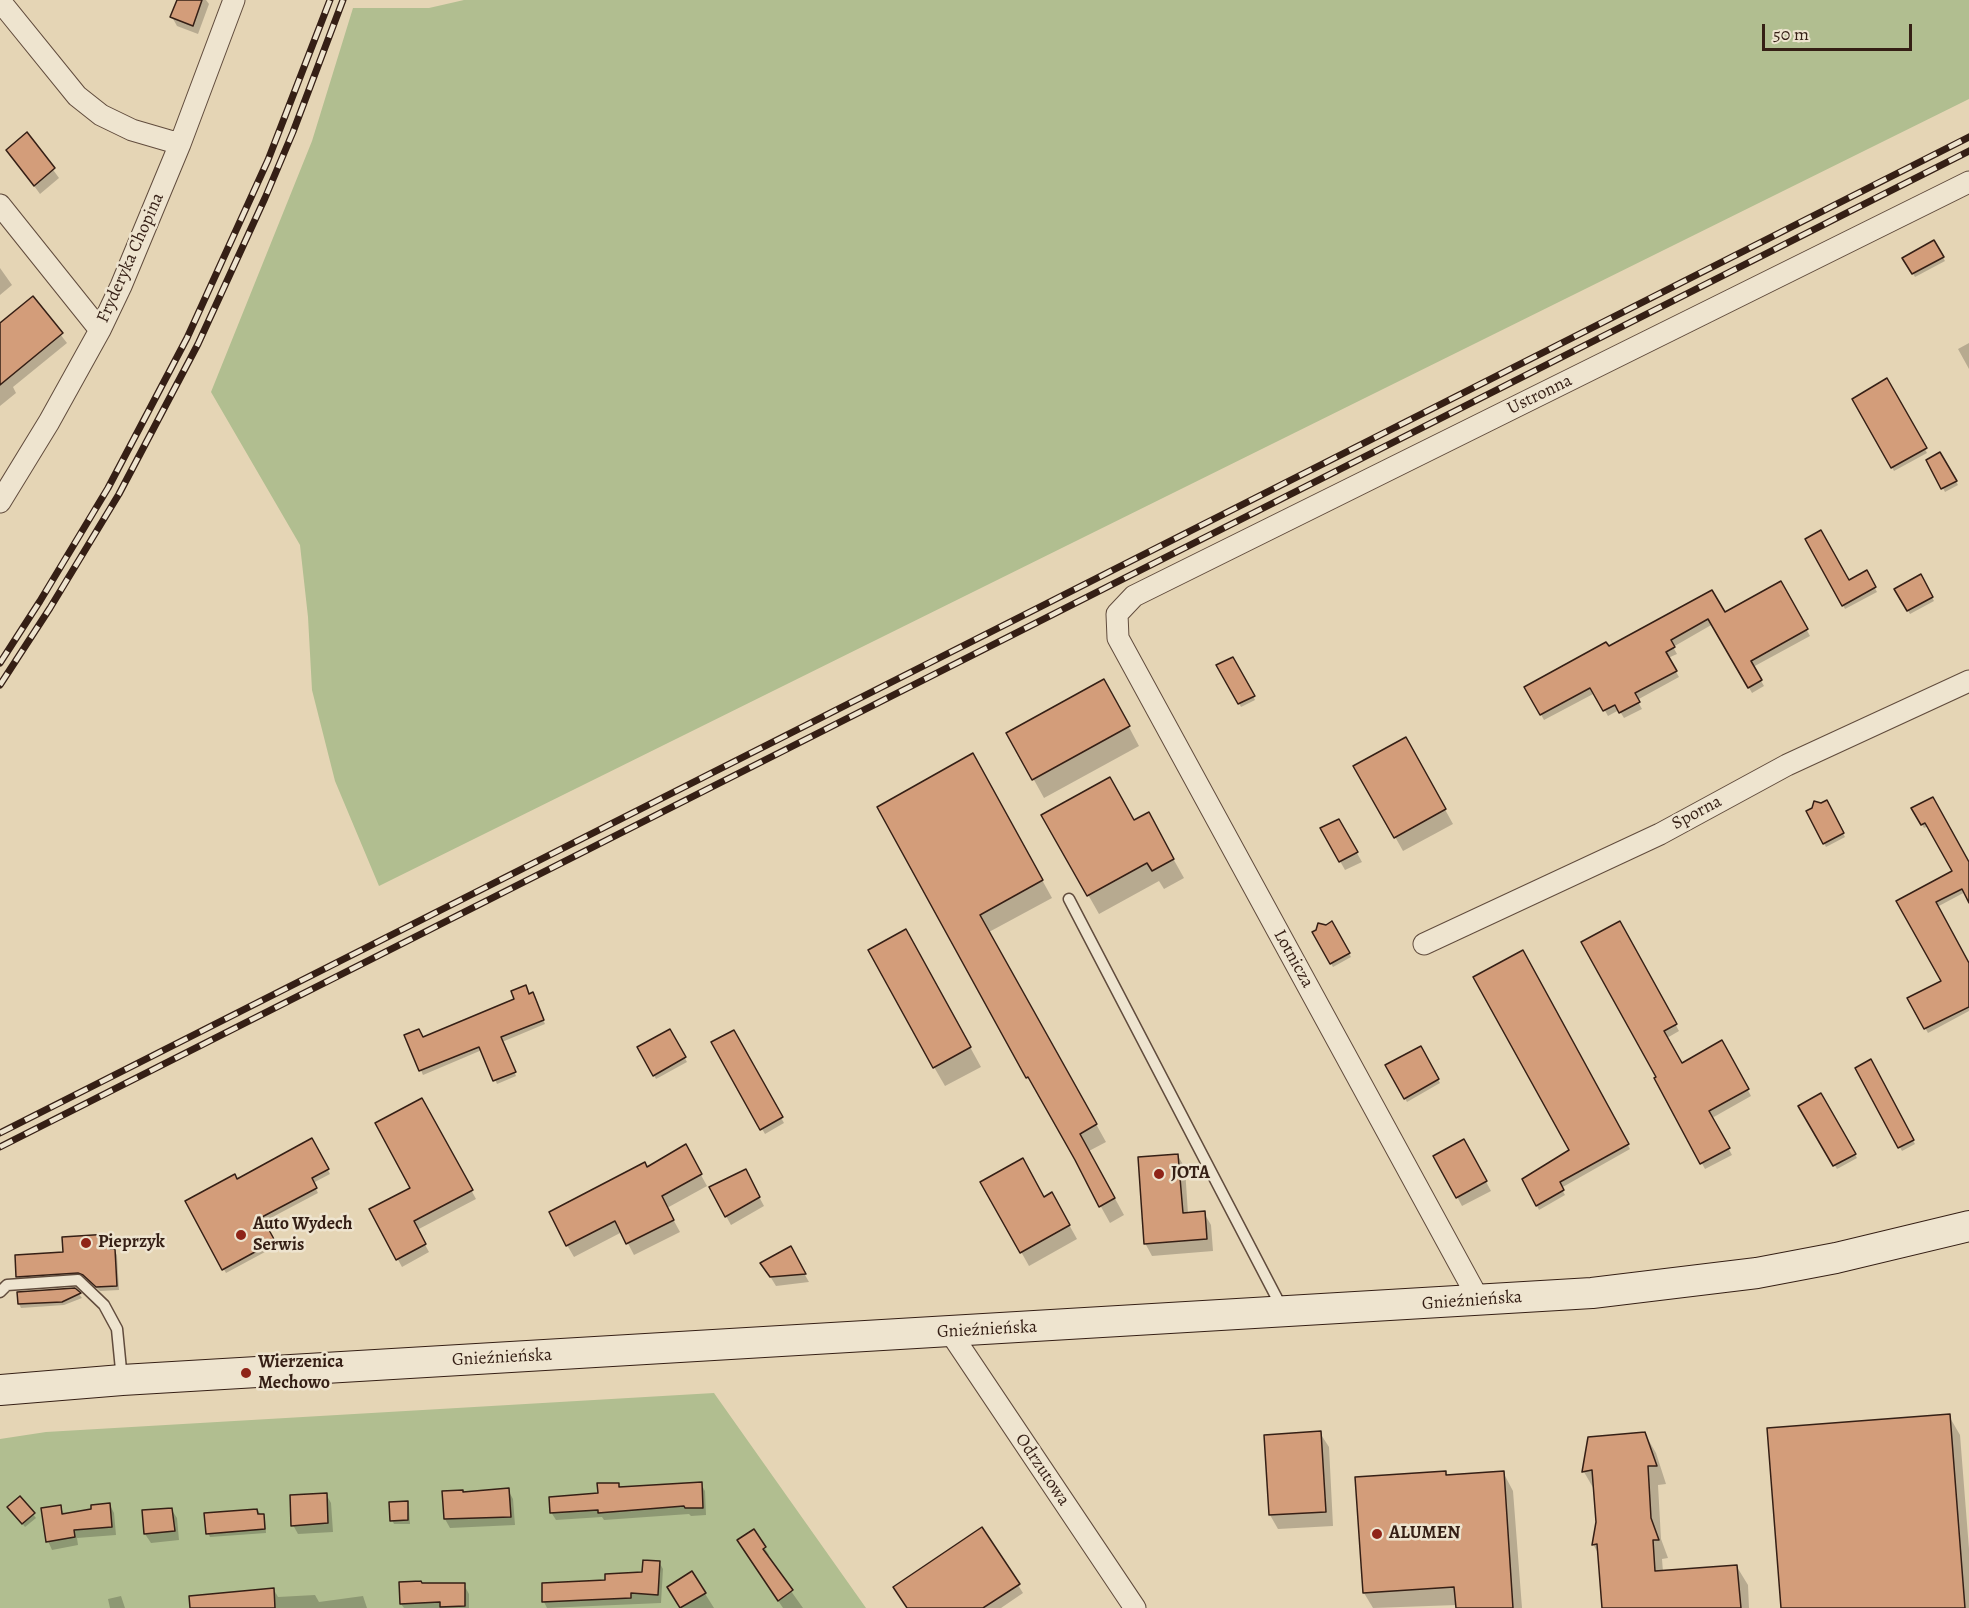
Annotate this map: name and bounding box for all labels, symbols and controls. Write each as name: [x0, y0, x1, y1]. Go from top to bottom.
scale bar: [1765, 12, 1915, 50]
text: 50 m: [1773, 22, 1809, 46]
street label: Fryderyka Chopina: [93, 190, 169, 326]
street label: Ustronna: [1504, 370, 1576, 420]
street label: Sporna: [1668, 791, 1726, 835]
street label: Lotnicza: [1268, 926, 1318, 992]
place label: JOTA: [1171, 1163, 1210, 1185]
marker: JOTA: [1152, 1167, 1166, 1181]
place label: Auto Wydech Serwis: [253, 1214, 353, 1256]
marker: Auto Wydech Serwis: [234, 1228, 248, 1242]
place label: Pieprzyk: [98, 1232, 165, 1254]
marker: Pieprzyk: [79, 1236, 93, 1250]
street label: Gnieźnieńska: [1421, 1287, 1523, 1315]
street label: Gnieźnieńska: [936, 1317, 1038, 1343]
street label: Gnieźnieńska: [451, 1345, 553, 1371]
place label: Wierzenica Mechowo: [258, 1352, 344, 1394]
marker: Wierzenica Mechowo: [239, 1366, 253, 1380]
street label: Odrzutowa: [1010, 1430, 1074, 1510]
place label: ALUMEN: [1389, 1523, 1460, 1545]
marker: ALUMEN: [1370, 1527, 1384, 1541]

